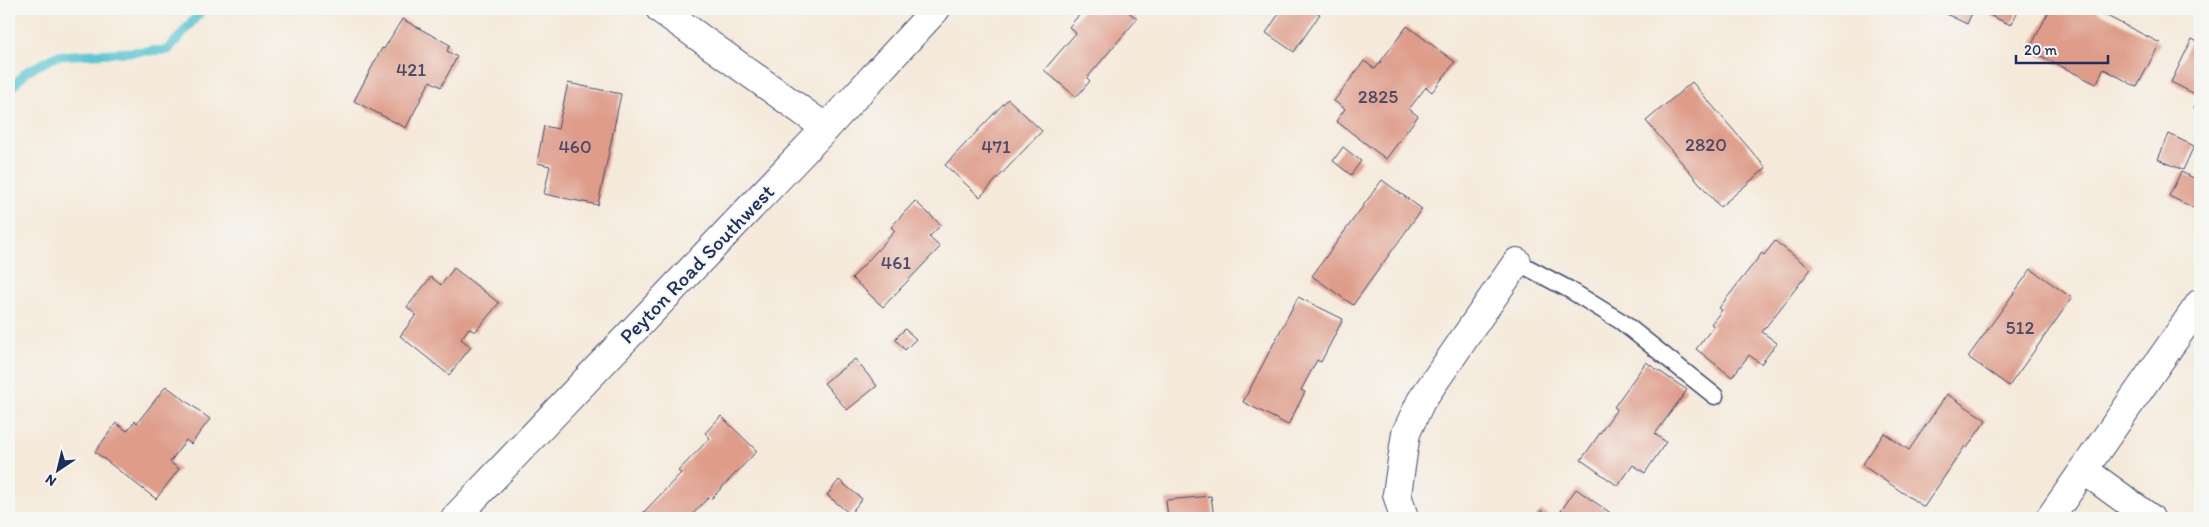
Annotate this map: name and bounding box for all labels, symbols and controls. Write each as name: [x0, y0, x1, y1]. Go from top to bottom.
scale bar: [2016, 32, 2109, 64]
text: 20 m: [2024, 41, 2058, 59]
house number: 421: [396, 58, 426, 81]
house number: 2825: [1358, 85, 1398, 108]
house number: 2820: [1685, 133, 1727, 156]
house number: 460: [558, 135, 592, 158]
house number: 471: [981, 135, 1011, 158]
street label: Peyton Road Southwest: [614, 179, 779, 348]
house number: 461: [881, 251, 911, 274]
house number: 512: [2006, 316, 2034, 339]
north arrow: [32, 444, 82, 494]
text: N: [42, 471, 60, 490]

